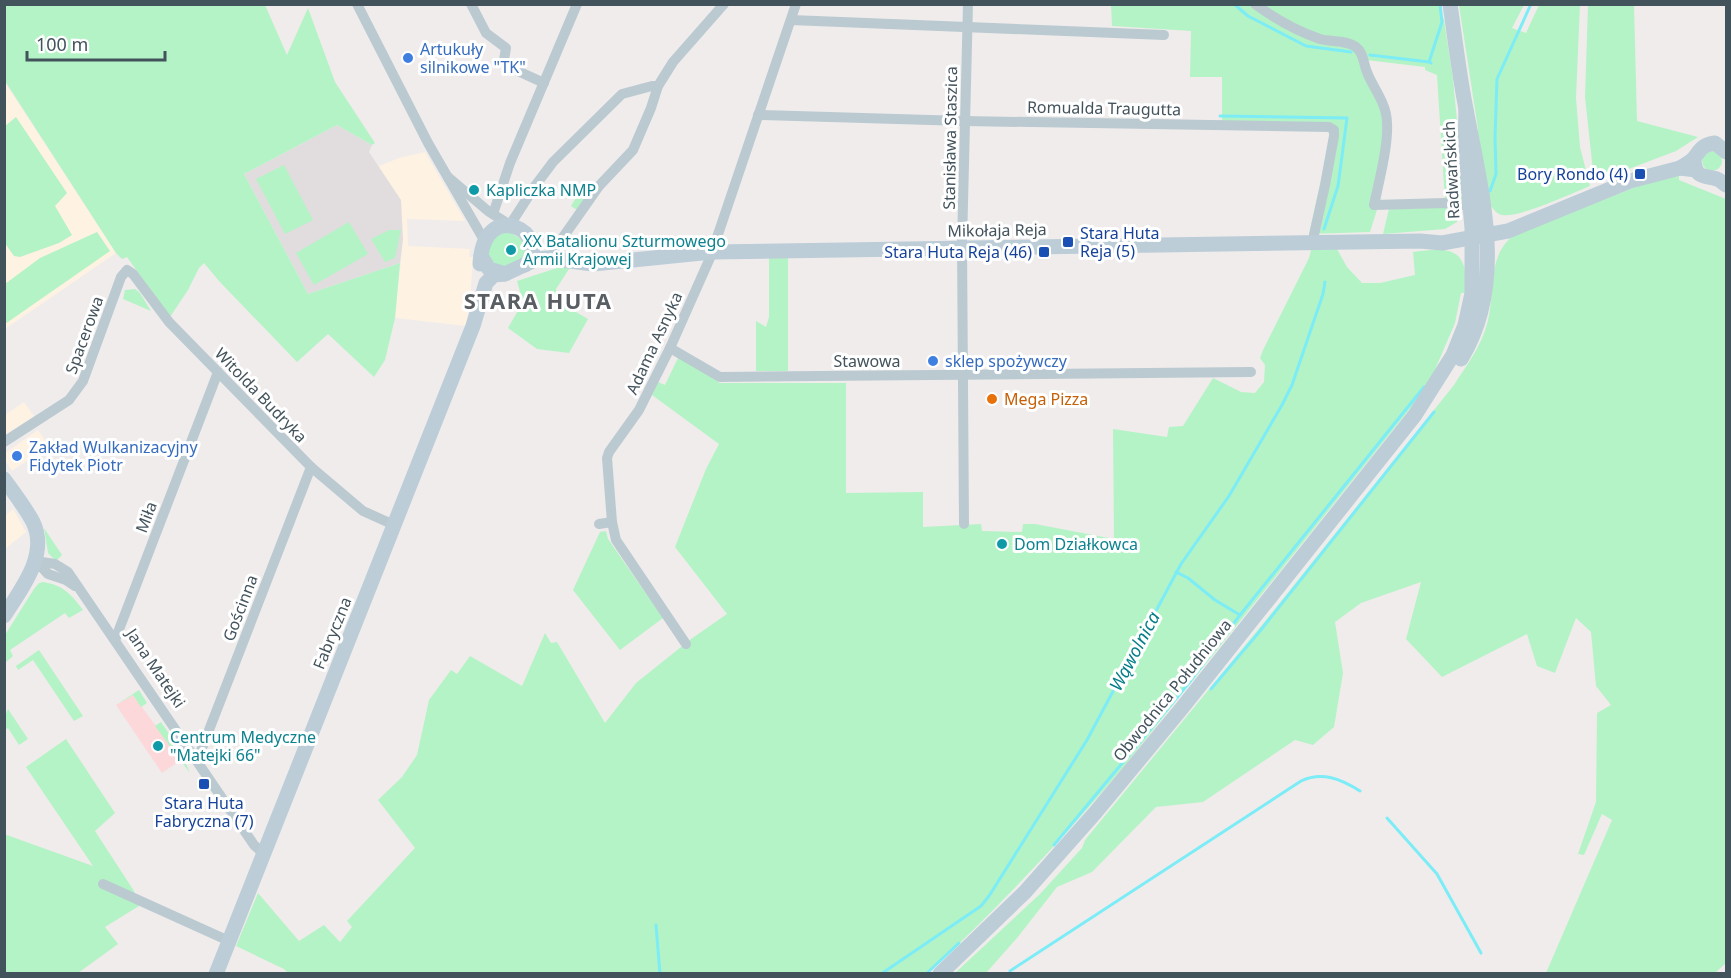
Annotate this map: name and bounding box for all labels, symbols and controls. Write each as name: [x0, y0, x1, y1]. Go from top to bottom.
scale bar: [27, 24, 165, 62]
text: 100 m: [36, 32, 88, 56]
place label: Artukuły silnikowe "TK": [420, 38, 526, 78]
marker: Artukuły silnikowe "TK": [401, 51, 415, 65]
street label: Stanisława Staszica: [938, 66, 962, 210]
street label: Romualda Traugutta: [1027, 96, 1181, 120]
street label: Radwańskich: [1437, 120, 1465, 220]
place label: Bory Rondo (4): [1517, 163, 1628, 185]
marker: Bory Rondo (4): [1633, 167, 1647, 181]
place label: Kapliczka NMP: [486, 179, 596, 201]
marker: Kapliczka NMP: [467, 183, 481, 197]
street label: Mikołaja Reja: [947, 218, 1047, 242]
place label: Stara Huta Reja (5): [1080, 222, 1159, 262]
place label: XX Batalionu Szturmowego Armii Krajowej: [523, 230, 726, 270]
marker: Stara Huta Reja (5): [1061, 235, 1075, 249]
place label: Stara Huta Reja (46): [884, 241, 1032, 263]
marker: XX Batalionu Szturmowego Armii Krajowej: [504, 243, 518, 257]
marker: Stara Huta Reja (46): [1037, 245, 1051, 259]
district label: STARA HUTA: [464, 285, 612, 315]
street label: Adama Asnyka: [621, 288, 687, 398]
street label: Spacerowa: [60, 293, 108, 377]
street label: Witolda Budryka: [210, 343, 312, 447]
street label: Stawowa: [833, 350, 901, 372]
place label: sklep spożywczy: [945, 350, 1068, 372]
marker: sklep spożywczy: [926, 354, 940, 368]
place label: Mega Pizza: [1004, 388, 1088, 410]
marker: Mega Pizza: [985, 392, 999, 406]
place label: Zakład Wulkanizacyjny Fidytek Piotr: [29, 436, 198, 476]
marker: Zakład Wulkanizacyjny Fidytek Piotr: [10, 449, 24, 463]
street label: Miła: [130, 498, 162, 536]
place label: Dom Działkowca: [1014, 533, 1138, 555]
marker: Dom Działkowca: [995, 537, 1009, 551]
street label: Gościnna: [217, 572, 263, 644]
street label: Fabryczna: [308, 594, 356, 672]
water label: Wąwolnica: [1103, 607, 1165, 695]
street label: Obwodnica Południowa: [1108, 614, 1236, 766]
street label: Jana Matejki: [120, 622, 191, 712]
place label: Centrum Medyczne "Matejki 66": [170, 726, 316, 766]
marker: Centrum Medyczne "Matejki 66": [151, 739, 165, 753]
marker: Stara Huta Fabryczna (7): [197, 777, 211, 791]
place label: Stara Huta Fabryczna (7): [155, 792, 254, 832]

